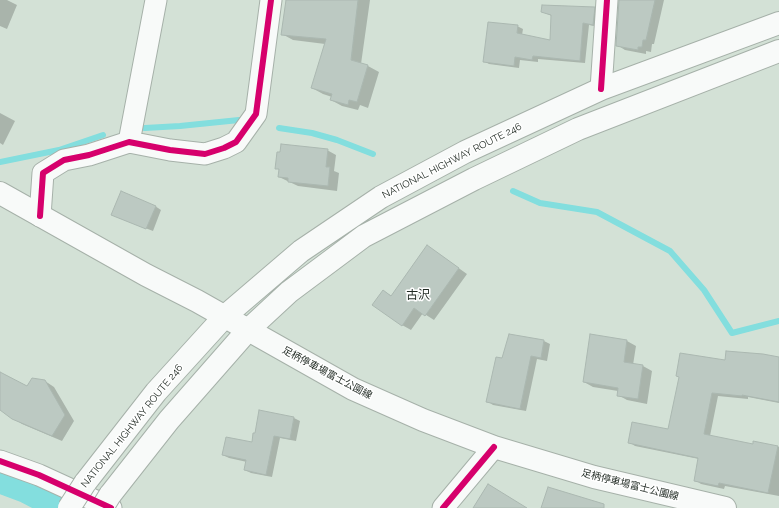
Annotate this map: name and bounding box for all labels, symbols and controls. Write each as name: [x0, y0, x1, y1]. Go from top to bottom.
street label: NATIONAL HIGHWAY ROUTE 246: [380, 120, 524, 202]
district label: 古沢: [406, 288, 430, 302]
street label: 足柄停車場富士公園線: [280, 344, 374, 402]
street label: NATIONAL HIGHWAY ROUTE 246: [79, 362, 185, 490]
street label: 足柄停車場富士公園線: [580, 467, 680, 503]

